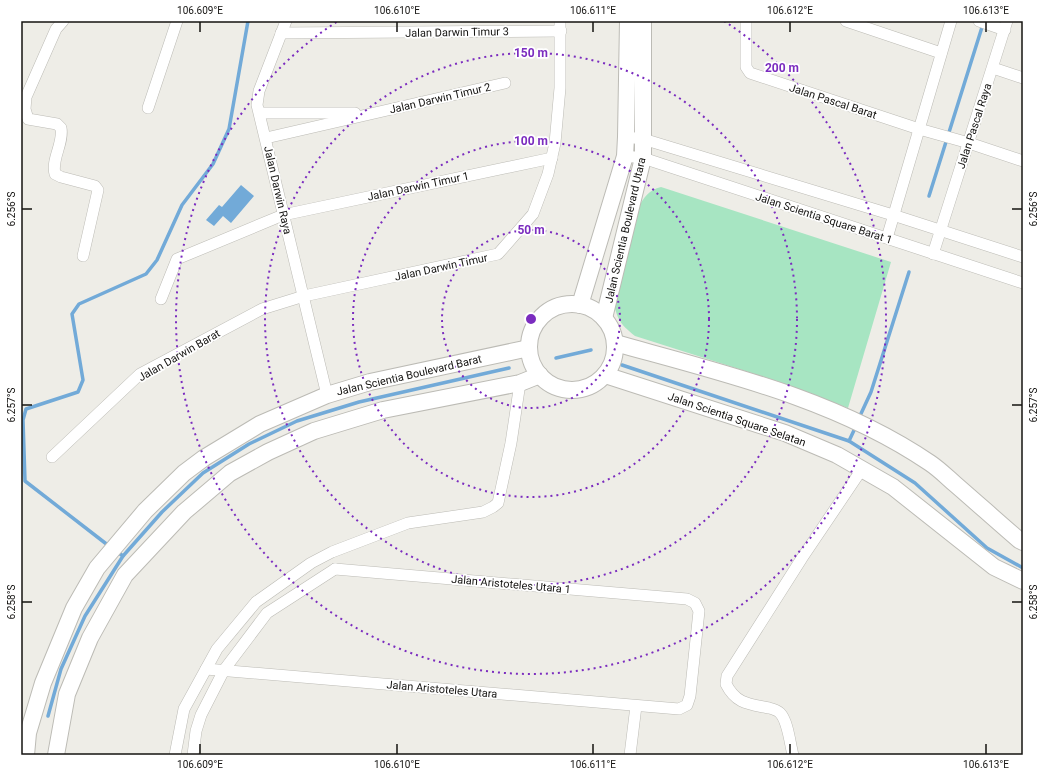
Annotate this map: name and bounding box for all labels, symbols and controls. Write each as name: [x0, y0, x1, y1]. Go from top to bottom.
text: 106.609°E: [177, 5, 223, 16]
text: 106.610°E: [374, 5, 420, 16]
text: 106.611°E: [570, 5, 616, 16]
text: 106.612°E: [767, 5, 813, 16]
text: 106.613°E: [963, 5, 1009, 16]
street label: Jalan Darwin Timur 3: [405, 25, 509, 40]
text: 150 m: [514, 46, 548, 60]
text: 200 m: [765, 61, 799, 75]
street label: Jalan Darwin Timur 2: [388, 80, 492, 116]
street label: Jalan Pascal Barat: [787, 81, 879, 122]
street label: Jalan Pascal Raya: [955, 82, 994, 170]
text: 100 m: [514, 134, 548, 148]
street label: Jalan Darwin Raya: [261, 145, 294, 235]
street label: Jalan Scientia Boulevard Utara: [602, 156, 649, 304]
street label: Jalan Darwin Timur 1: [366, 169, 470, 204]
street label: Jalan Scientia Square Barat 1: [754, 190, 894, 247]
text: 6.256°S: [6, 192, 17, 226]
text: 6.256°S: [1028, 192, 1039, 226]
text: 50 m: [517, 223, 545, 237]
street label: Jalan Darwin Timur: [393, 251, 489, 284]
centre of rings: [524, 312, 538, 326]
street label: Jalan Darwin Barat: [136, 327, 223, 384]
street label: Jalan Scientia Boulevard Barat: [335, 352, 483, 399]
text: 6.257°S: [6, 388, 17, 422]
text: 6.257°S: [1028, 388, 1039, 422]
street label: Jalan Scientia Square Selatan: [666, 390, 808, 449]
street label: Jalan Aristoteles Utara 1: [451, 573, 571, 596]
text: 6.258°S: [6, 585, 17, 619]
text: 6.258°S: [1028, 585, 1039, 619]
street label: Jalan Aristoteles Utara: [386, 678, 498, 701]
text: 106.609°E: [177, 759, 223, 770]
text: 106.610°E: [374, 759, 420, 770]
text: 106.611°E: [570, 759, 616, 770]
text: 106.612°E: [767, 759, 813, 770]
text: 106.613°E: [963, 759, 1009, 770]

